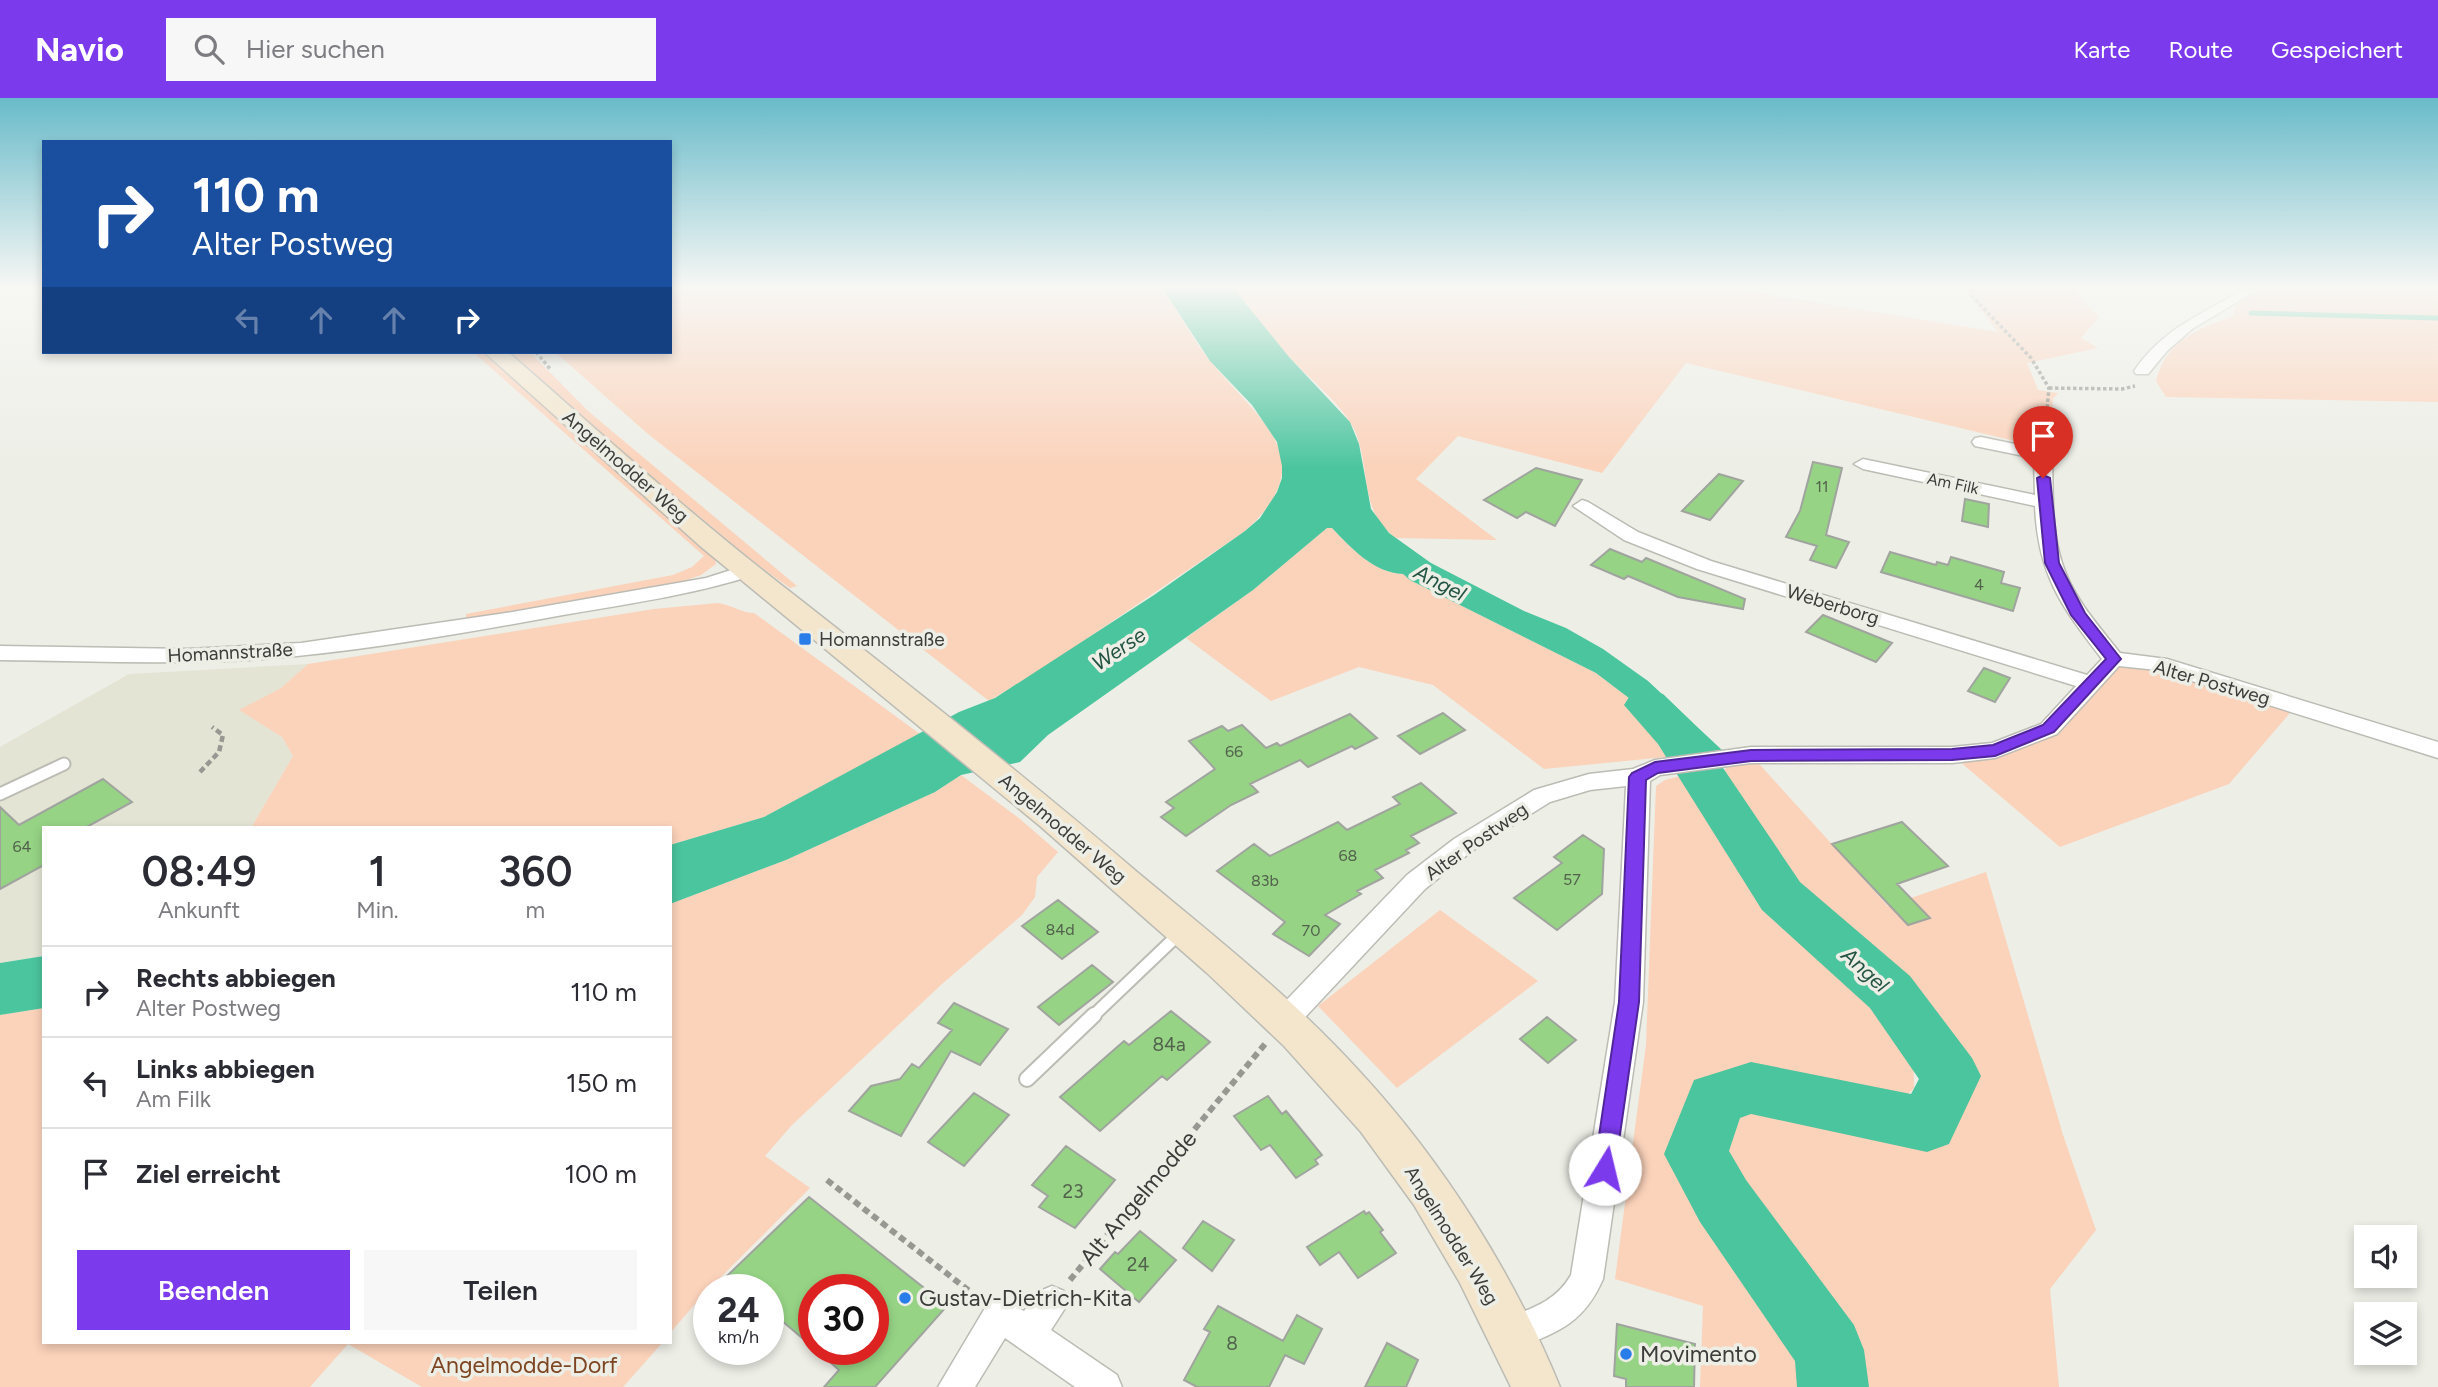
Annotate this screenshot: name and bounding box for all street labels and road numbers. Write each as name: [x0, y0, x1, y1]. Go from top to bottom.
street label: Angelmodder Weg: [558, 406, 693, 527]
street label: Am Filk: [1925, 469, 1981, 498]
street label: Weberborg: [1784, 580, 1882, 629]
street label: Homannstraße: [167, 638, 293, 667]
street label: Alter Postweg: [2151, 655, 2273, 710]
street label: Angelmodder Weg: [994, 768, 1131, 888]
street label: Alter Postweg: [1421, 798, 1532, 885]
street label: Alt Angelmodde: [1074, 1125, 1202, 1271]
street label: Angelmodder Weg: [1400, 1162, 1503, 1309]

